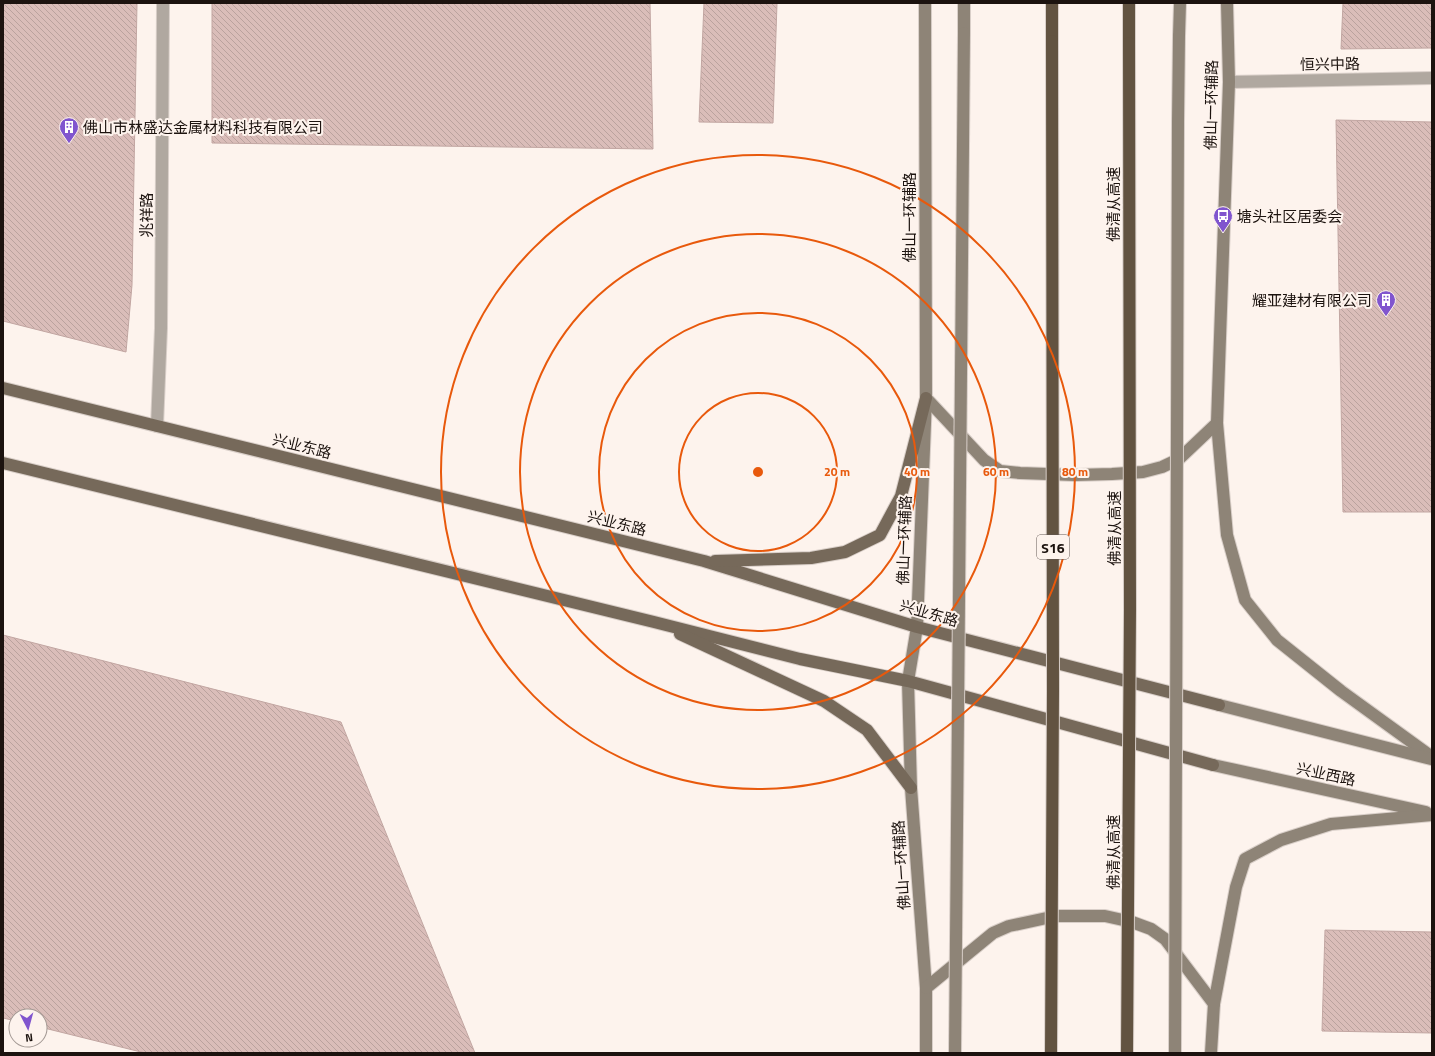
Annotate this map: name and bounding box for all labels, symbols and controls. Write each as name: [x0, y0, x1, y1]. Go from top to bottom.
street label: 恒兴中路: [1300, 52, 1360, 76]
street label: 佛山一环辅路: [1199, 60, 1223, 150]
building icon: 佛山市林盛达金属材料科技有限公司: [58, 116, 80, 144]
place label: 佛山市林盛达金属材料科技有限公司: [83, 116, 323, 139]
street label: 佛清从高速: [1102, 166, 1125, 242]
street label: 佛山一环辅路: [898, 172, 921, 262]
street label: 兆祥路: [135, 192, 158, 238]
bus stop icon: 塘头社区居委会: [1212, 205, 1234, 233]
place label: 塘头社区居委会: [1237, 205, 1342, 228]
place label: 耀亚建材有限公司: [1252, 289, 1372, 312]
building icon: 耀亚建材有限公司: [1375, 289, 1397, 317]
street label: 兴业东路: [270, 428, 334, 464]
text: 20 m: [824, 462, 850, 481]
text: 40 m: [904, 462, 930, 481]
text: 60 m: [983, 462, 1009, 481]
text: 80 m: [1062, 462, 1088, 481]
centre of rings: [751, 465, 765, 479]
street label: 佛清从高速: [1103, 490, 1126, 566]
street label: 佛山一环辅路: [891, 495, 917, 585]
street label: 兴业东路: [585, 505, 649, 541]
road number: S16: [1037, 535, 1069, 559]
street label: 兴业东路: [897, 594, 961, 632]
street label: 兴业西路: [1294, 757, 1358, 791]
street label: 佛清从高速: [1102, 814, 1125, 890]
street label: 佛山一环辅路: [886, 819, 916, 911]
north arrow: [8, 1008, 48, 1048]
text: N: [24, 1030, 34, 1046]

